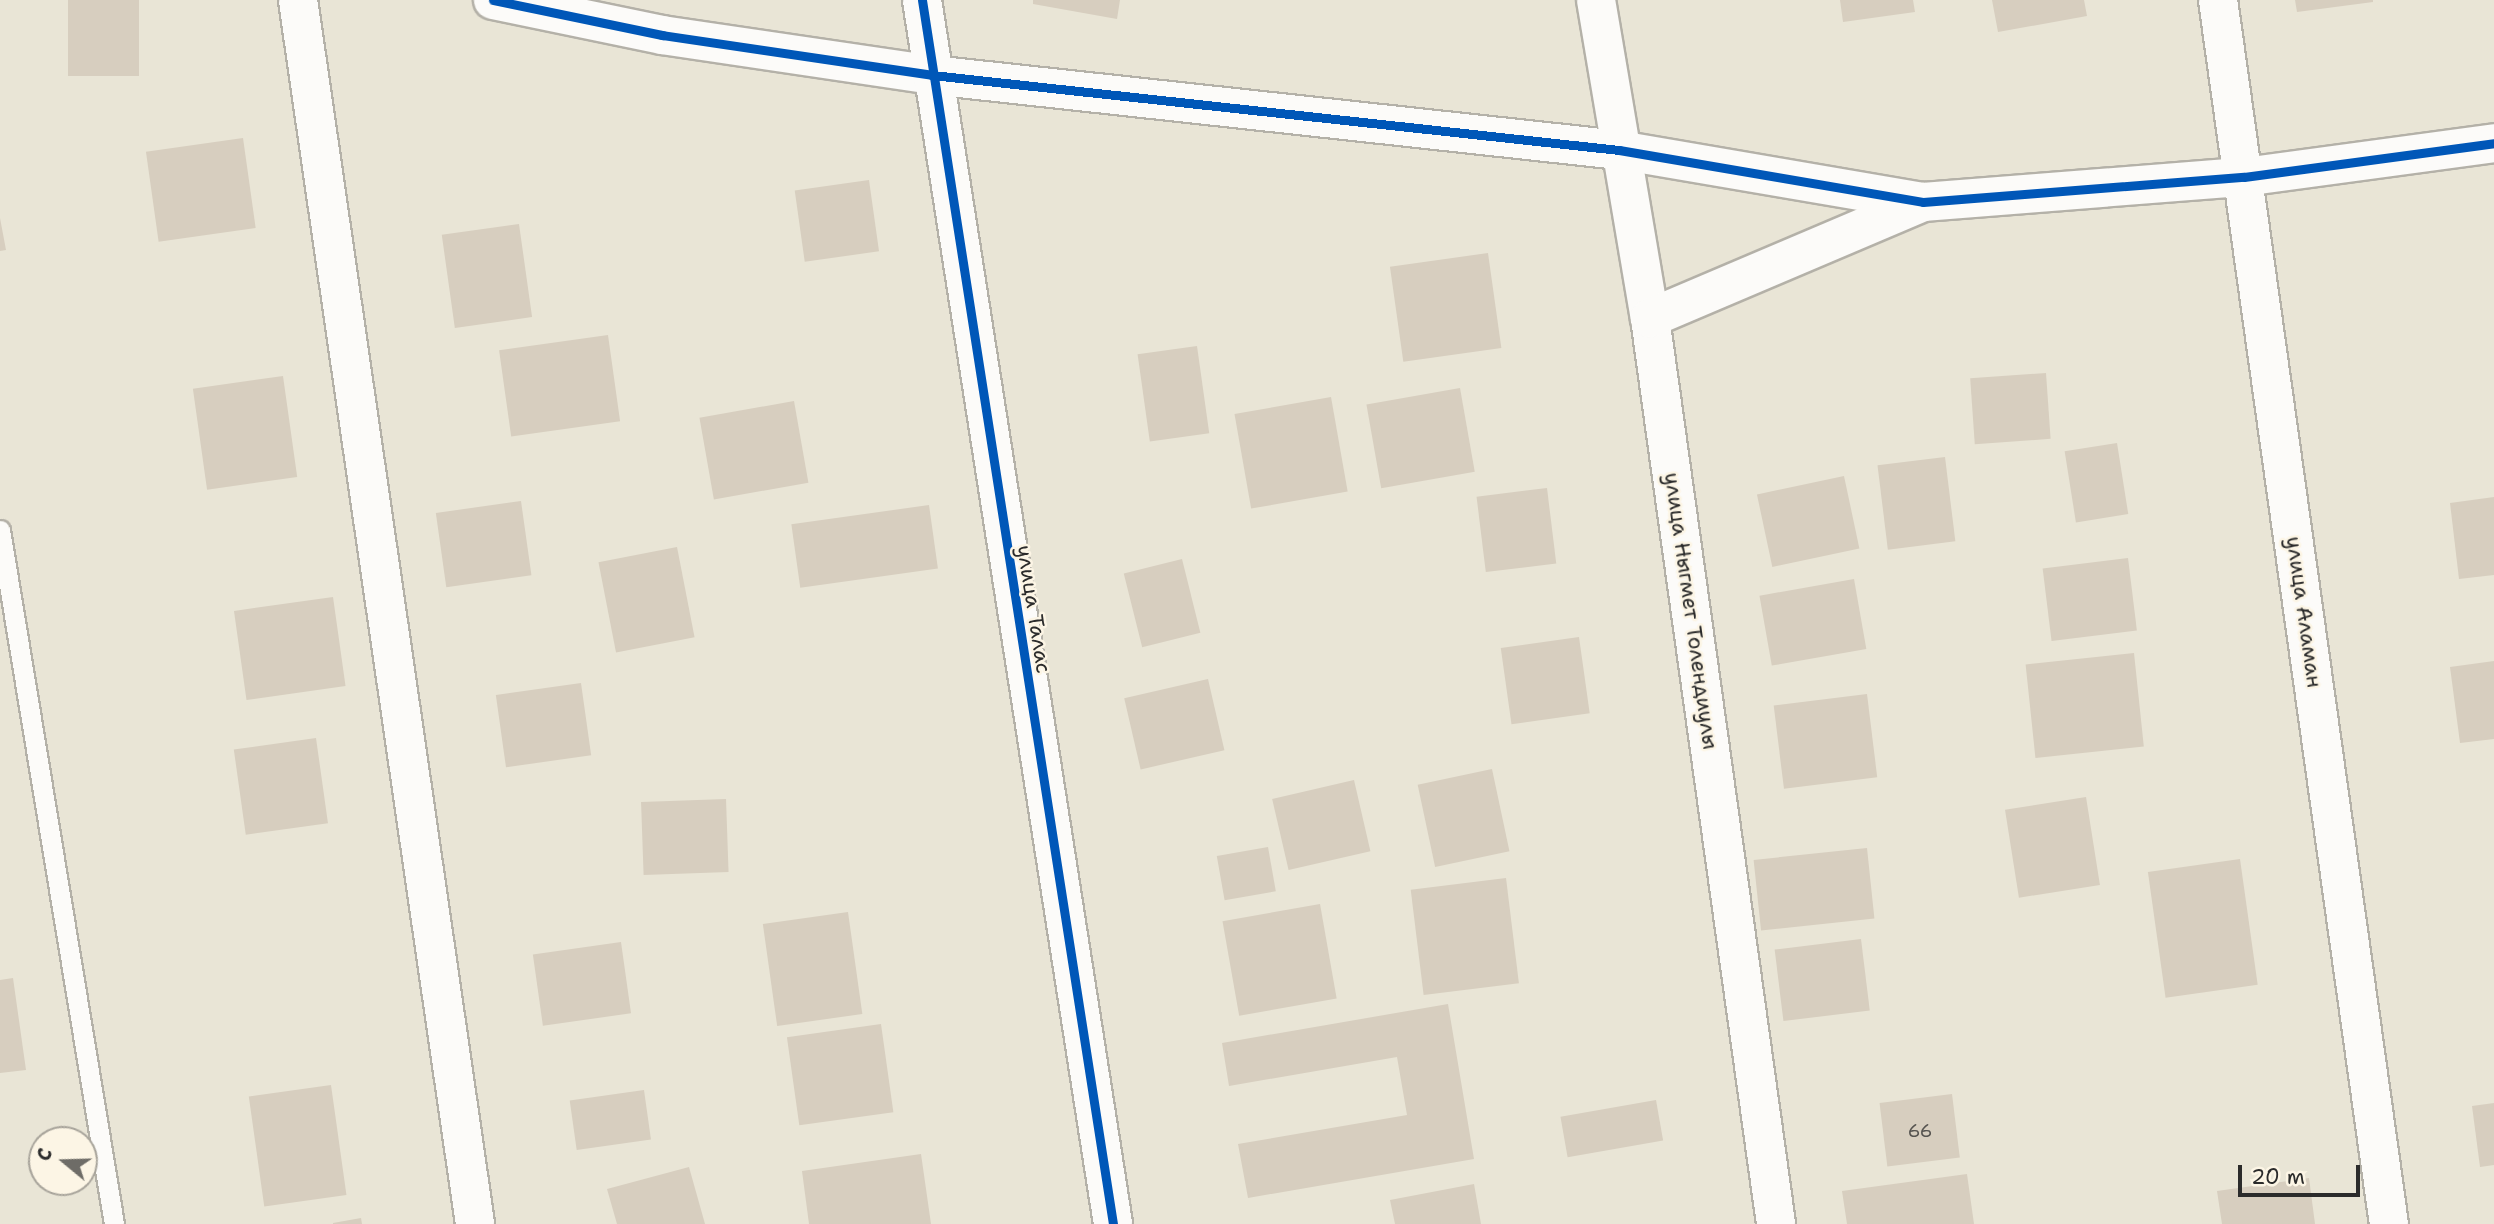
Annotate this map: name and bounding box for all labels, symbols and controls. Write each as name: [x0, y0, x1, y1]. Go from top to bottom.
street label: улица Ныгмет Толендиулы: [1659, 471, 1723, 751]
street label: улица Аламан: [2281, 535, 2327, 689]
street label: улица Талас: [1011, 543, 1057, 675]
house number: 66: [1908, 1120, 1932, 1142]
north arrow: [28, 1126, 98, 1196]
text: С: [31, 1145, 58, 1164]
scale bar: [2242, 1150, 2364, 1194]
text: 20 m: [2251, 1163, 2305, 1191]

